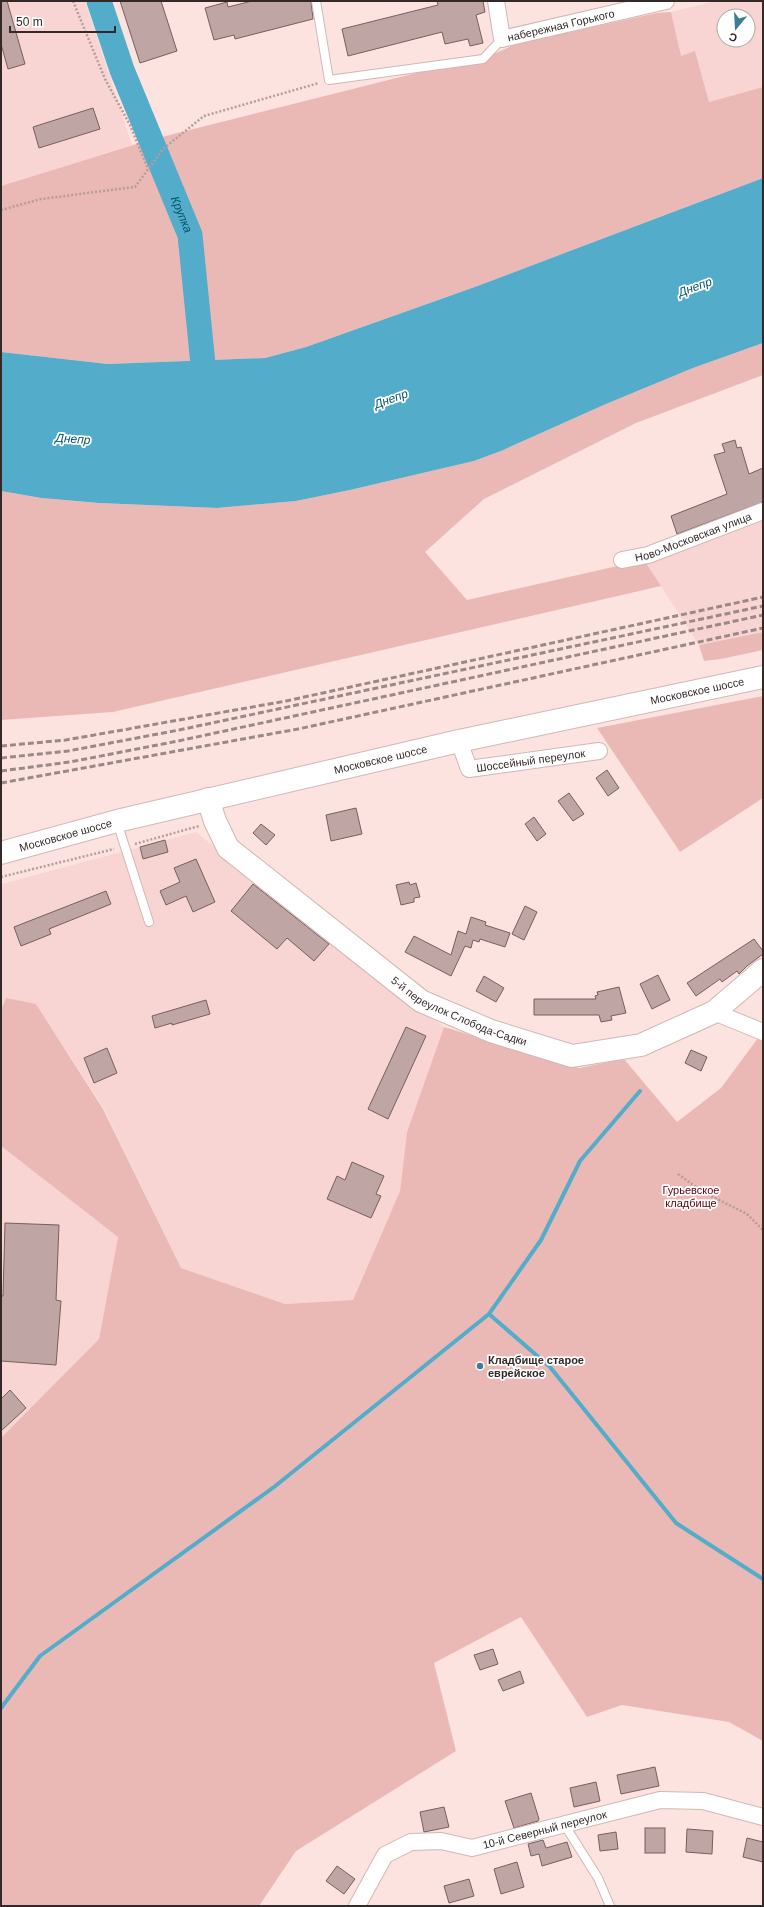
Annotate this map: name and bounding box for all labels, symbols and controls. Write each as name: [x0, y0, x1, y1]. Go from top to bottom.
street label: набережная Горького: [506, 7, 616, 44]
scale bar: [10, 8, 115, 34]
north arrow: [716, 8, 756, 48]
text: 50 m: [16, 15, 43, 29]
text: С: [727, 31, 739, 44]
water label: Крупка: [168, 194, 195, 235]
water label: Днепр: [674, 274, 714, 300]
water label: Днепр: [370, 386, 410, 412]
water label: Днепр: [53, 431, 91, 447]
street label: Ново-Московская улица: [634, 510, 754, 563]
street label: Московское шоссе: [649, 675, 745, 707]
street label: Московское шоссе: [333, 743, 428, 776]
street label: Шоссейный переулок: [476, 747, 586, 774]
street label: Московское шоссе: [18, 817, 113, 854]
street label: 5-й переулок Слобода-Садки: [389, 974, 528, 1048]
park label: Гурьевское кладбище: [663, 1184, 719, 1209]
place label: Кладбище старое еврейское: [488, 1354, 584, 1379]
marker: Кладбище старое еврейское: [475, 1361, 485, 1371]
street label: 10-й Северный переулок: [481, 1808, 608, 1851]

